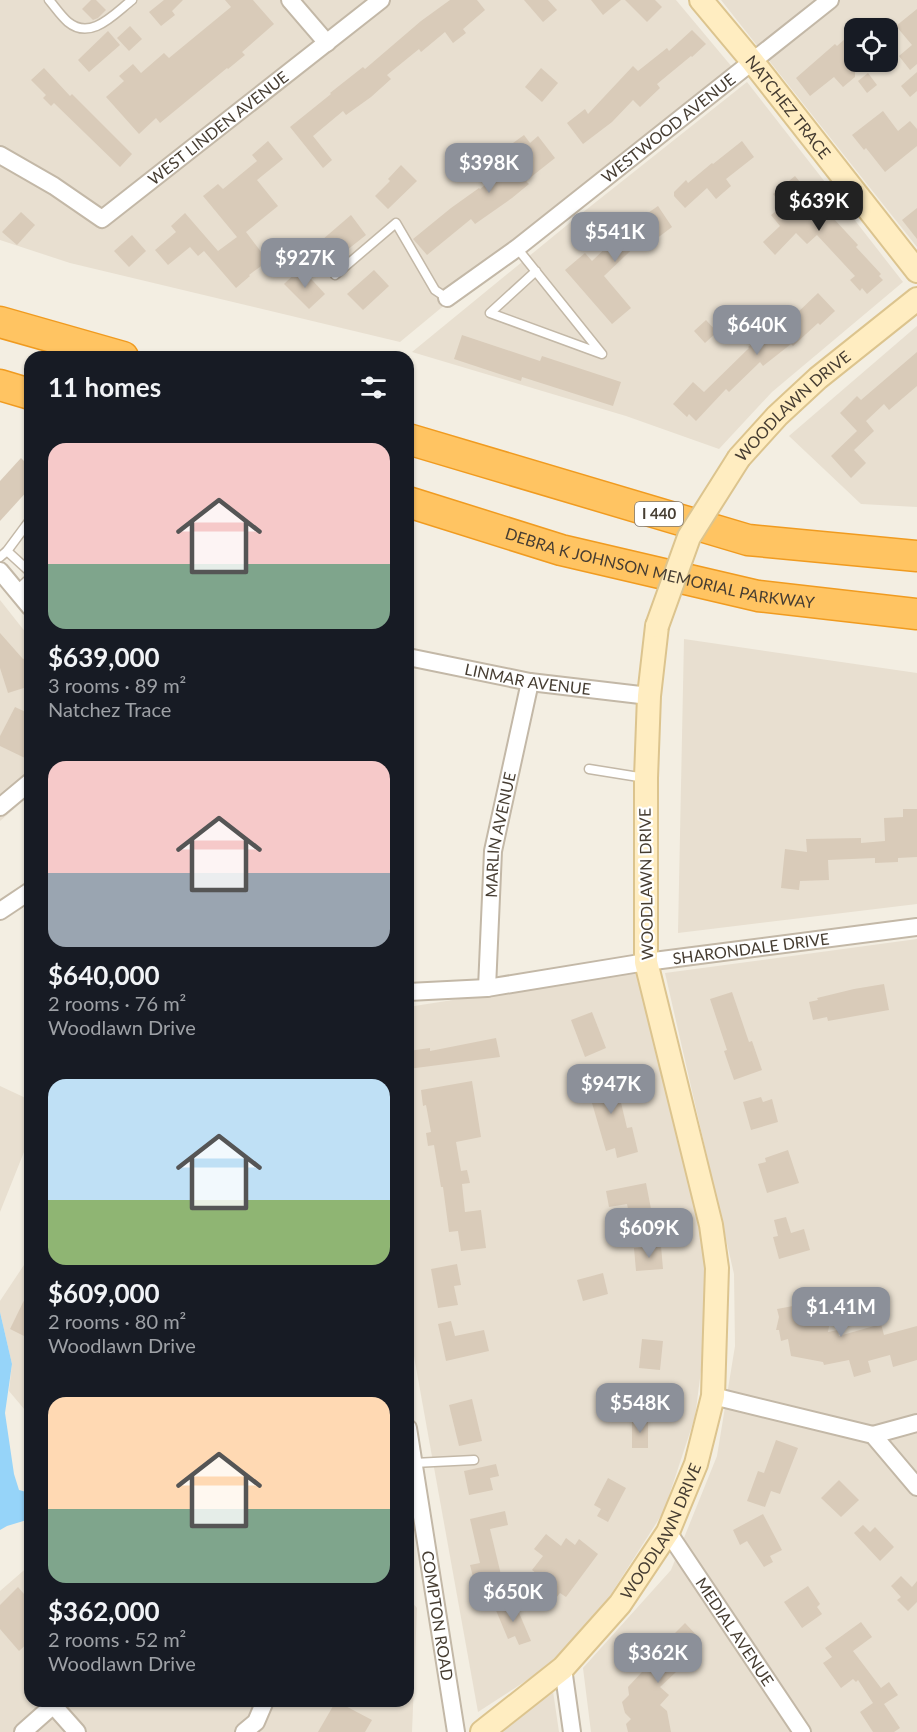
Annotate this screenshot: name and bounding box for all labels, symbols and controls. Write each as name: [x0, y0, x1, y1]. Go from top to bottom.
map controls: [844, 18, 898, 72]
button: locate: [844, 18, 898, 72]
street label: NATCHEZ TRACE: [742, 51, 835, 162]
street label: WEST LINDEN AVENUE: [144, 67, 292, 188]
street label: WESTWOOD AVENUE: [597, 69, 739, 186]
pin: $398K: [447, 143, 531, 194]
text: $398K: [459, 150, 519, 174]
pin: $639K: [777, 181, 861, 232]
text: $639K: [789, 188, 849, 212]
pin: $541K: [573, 212, 657, 263]
text: $541K: [585, 219, 645, 243]
pin: $927K: [263, 238, 347, 289]
text: $927K: [275, 245, 335, 269]
pin: $640K: [715, 305, 799, 356]
text: $640K: [727, 312, 787, 336]
street label: WOODLAWN DRIVE: [731, 346, 854, 465]
text: 11 homes: [48, 371, 161, 403]
icon: filters: [357, 371, 390, 404]
icon: home: [165, 482, 273, 590]
road number: I 440: [635, 502, 683, 526]
street label: DEBRA K JOHNSON MEMORIAL PARKWAY: [503, 523, 816, 611]
text: $639,000: [48, 641, 160, 673]
street label: LINMAR AVENUE: [463, 659, 592, 698]
text: 3 rooms · 89 m²: [48, 673, 186, 697]
text: Natchez Trace: [48, 697, 171, 721]
street label: MARLIN AVENUE: [481, 770, 519, 898]
icon: home: [165, 800, 273, 908]
street label: WOODLAWN DRIVE: [635, 808, 656, 960]
street label: SHARONDALE DRIVE: [671, 928, 830, 967]
text: $640,000: [48, 959, 160, 991]
text: 2 rooms · 76 m²: [48, 991, 186, 1015]
text: Woodlawn Drive: [48, 1015, 196, 1039]
pin: $947K: [569, 1064, 653, 1115]
text: $947K: [581, 1071, 641, 1095]
icon: home: [165, 1118, 273, 1226]
pin: $609K: [607, 1208, 691, 1259]
text: $609K: [619, 1215, 679, 1239]
text: $609,000: [48, 1277, 160, 1309]
pin: $1.41M: [792, 1287, 890, 1338]
text: $1.41M: [806, 1294, 876, 1318]
text: 2 rooms · 80 m²: [48, 1309, 186, 1333]
text: Woodlawn Drive: [48, 1333, 196, 1357]
pin: $548K: [598, 1383, 682, 1434]
text: $548K: [610, 1390, 670, 1414]
icon: home: [165, 1436, 273, 1544]
street label: WOODLAWN DRIVE: [616, 1460, 704, 1602]
street label: COMPTON ROAD: [419, 1549, 458, 1682]
pin: $650K: [471, 1572, 555, 1623]
street label: MEDIAL AVENUE: [692, 1574, 778, 1689]
text: $650K: [483, 1579, 543, 1603]
text: $362,000: [48, 1595, 160, 1627]
text: 2 rooms · 52 m²: [48, 1627, 186, 1651]
pin: $362K: [616, 1633, 700, 1684]
text: $362K: [628, 1640, 688, 1664]
text: Woodlawn Drive: [48, 1651, 196, 1675]

